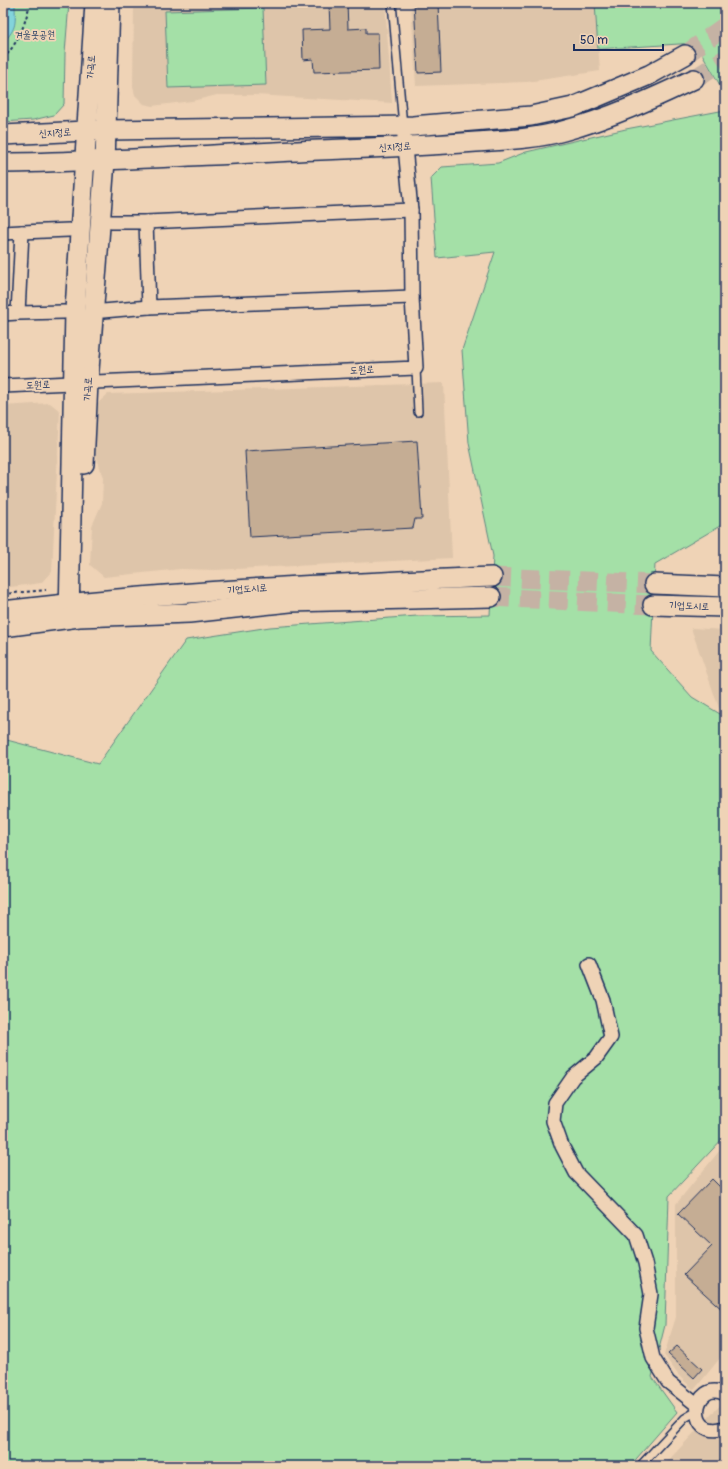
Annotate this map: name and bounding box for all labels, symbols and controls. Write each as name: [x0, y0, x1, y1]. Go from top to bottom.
scale bar: [574, 26, 663, 52]
park label: 겨울못공원: [15, 29, 55, 41]
text: 50 m: [580, 33, 608, 48]
street label: 가곡로: [84, 55, 98, 79]
street label: 신지정로: [39, 126, 71, 140]
street label: 신지정로: [379, 140, 411, 154]
street label: 도원로: [350, 363, 374, 377]
street label: 가곡로: [81, 377, 95, 401]
street label: 도원로: [26, 379, 50, 391]
street label: 기업도시로: [227, 582, 267, 596]
street label: 기업도시로: [669, 599, 709, 613]

